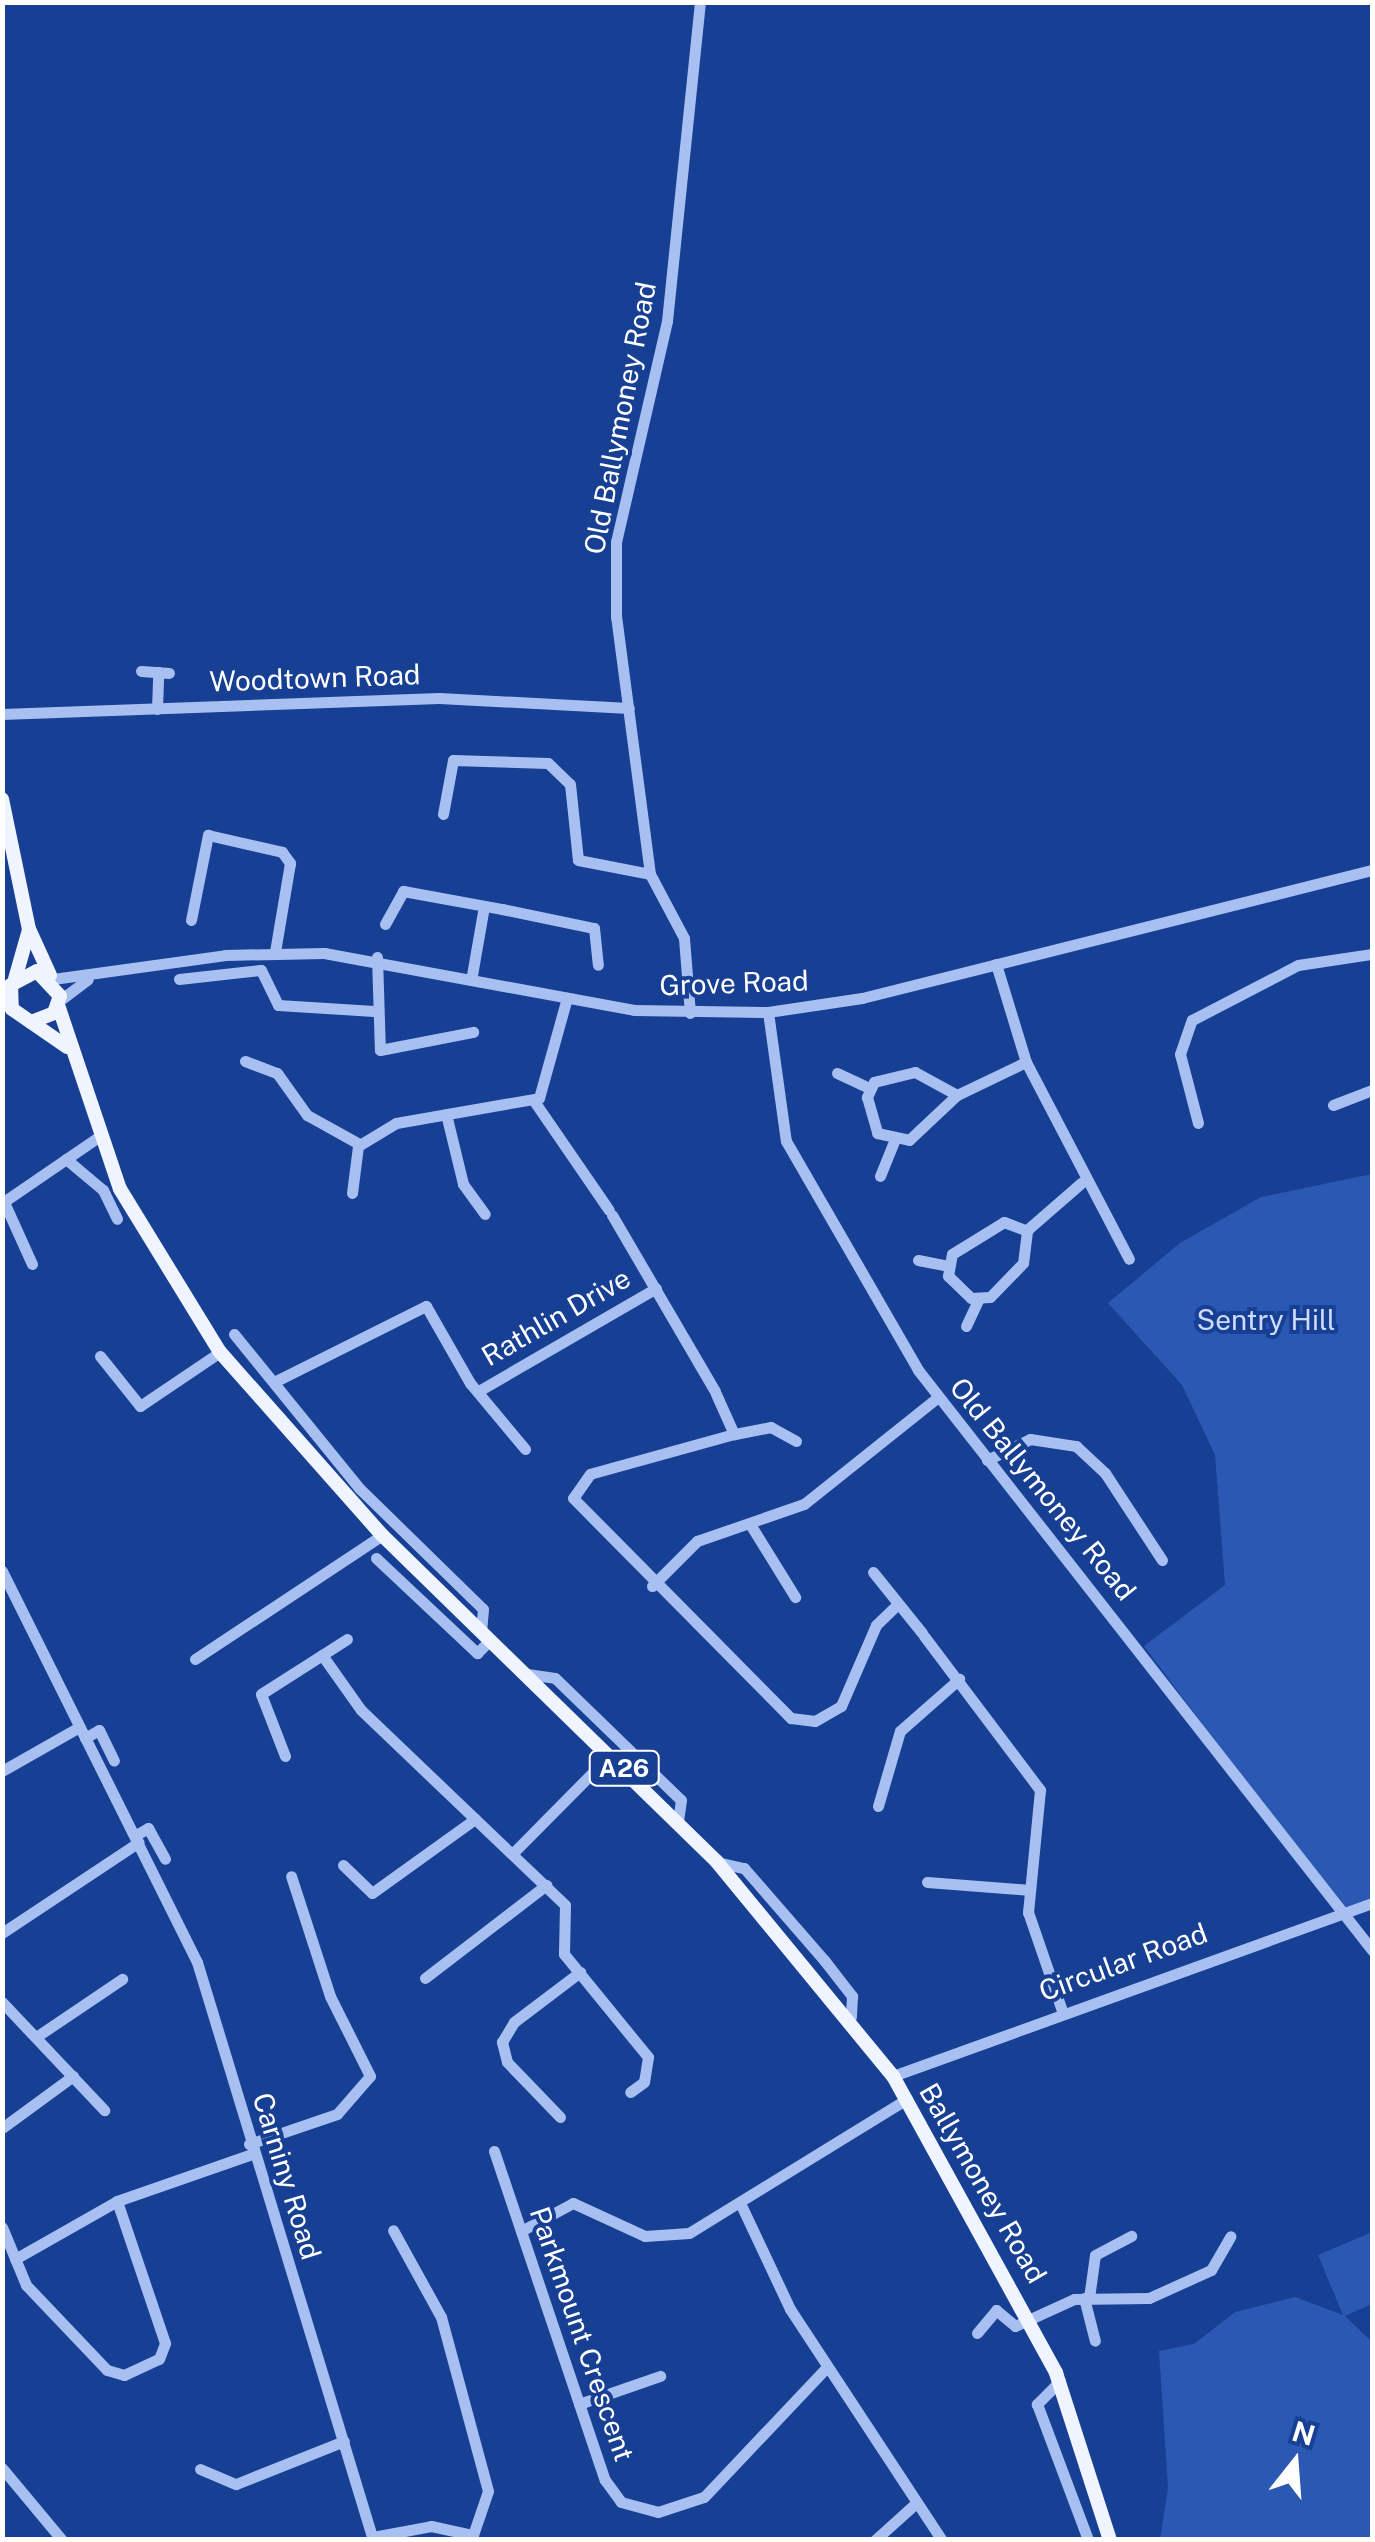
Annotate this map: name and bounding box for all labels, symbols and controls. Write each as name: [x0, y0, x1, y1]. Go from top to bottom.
street label: Old Ballymoney Road: [577, 279, 663, 557]
street label: Woodtown Road: [209, 658, 421, 698]
street label: Grove Road: [659, 964, 809, 1002]
street label: Rathlin Drive: [476, 1261, 636, 1373]
park label: Sentry Hill: [1196, 1303, 1336, 1337]
street label: Old Ballymoney Road: [943, 1371, 1143, 1607]
road number: A26: [586, 1748, 662, 1788]
street label: Circular Road: [1034, 1916, 1212, 2008]
street label: Ballymoney Road: [912, 2077, 1054, 2289]
street label: Carniny Road: [246, 2089, 328, 2263]
street label: Parkmount Crescent: [523, 2202, 641, 2466]
north arrow: [1245, 2412, 1345, 2512]
text: N: [1289, 2414, 1319, 2452]

